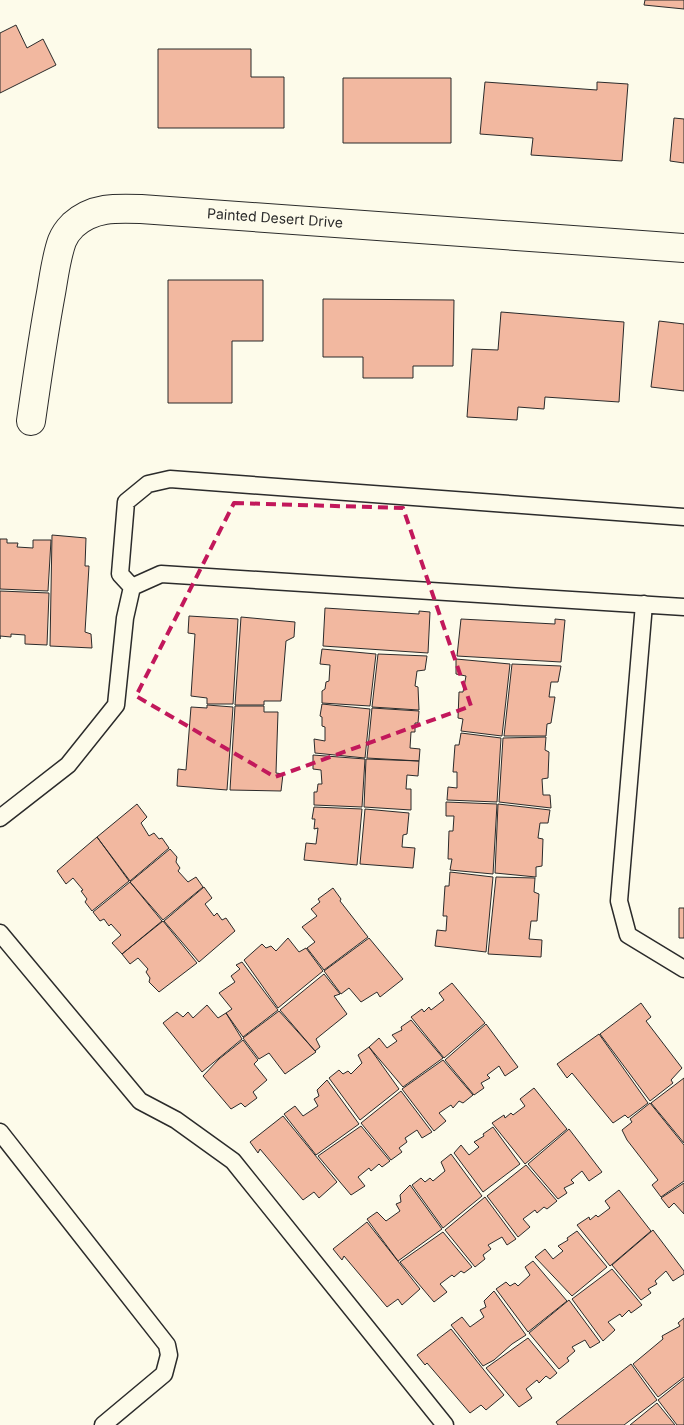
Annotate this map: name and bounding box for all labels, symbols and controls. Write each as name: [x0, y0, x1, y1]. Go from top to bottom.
street label: Painted Desert Drive: [207, 204, 344, 231]

